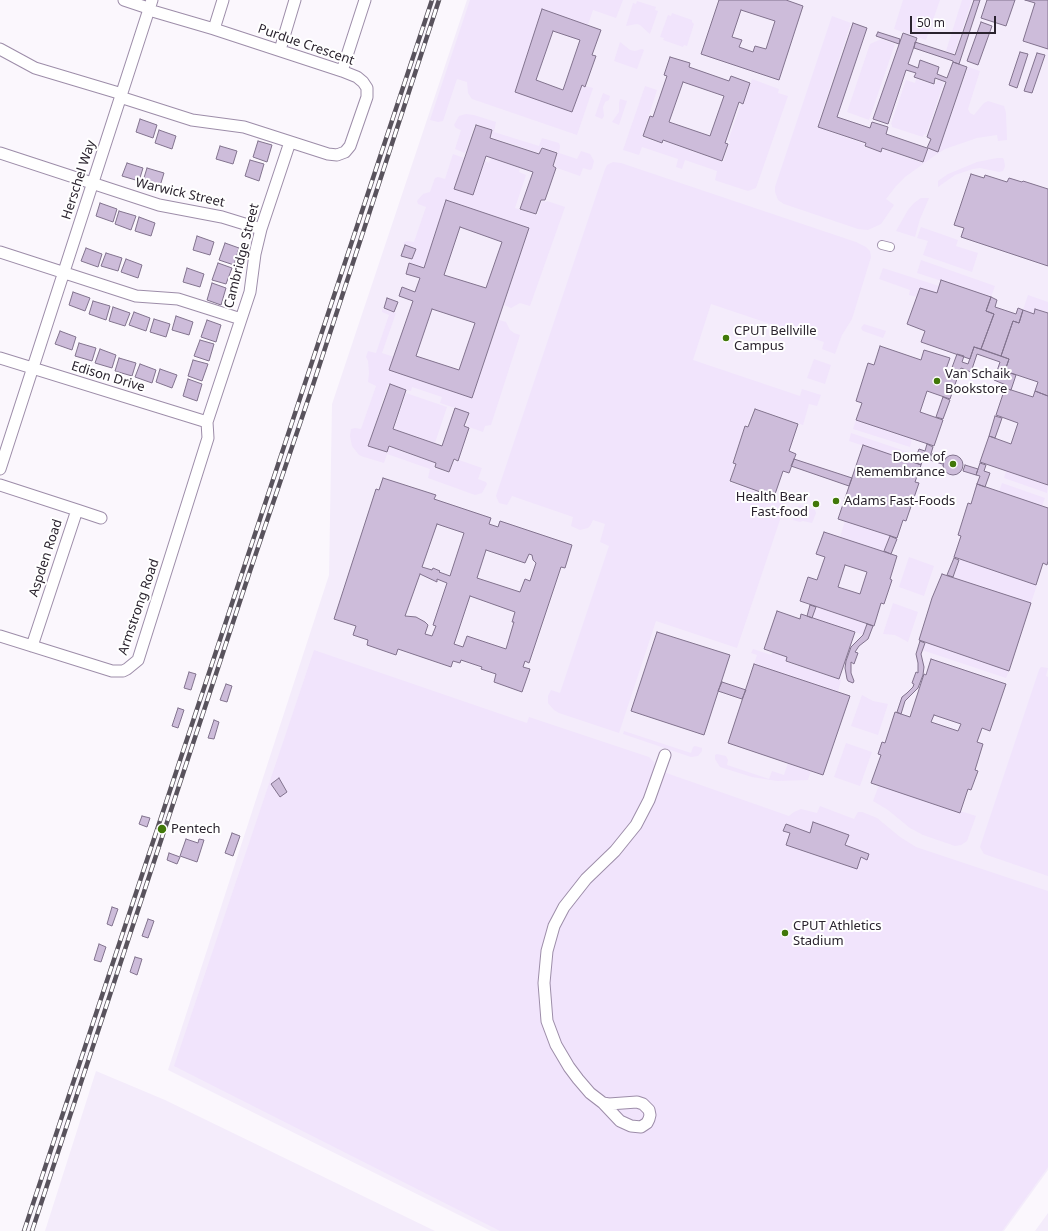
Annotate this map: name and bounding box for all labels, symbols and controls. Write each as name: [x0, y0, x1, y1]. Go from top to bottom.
scale bar: [912, 8, 998, 34]
text: 50 m: [917, 14, 945, 31]
street label: Purdue Crescent: [256, 21, 356, 69]
street label: Herschel Way: [59, 138, 99, 222]
street label: Warwick Street: [134, 175, 226, 211]
street label: Cambridge Street: [221, 202, 263, 310]
place label: CPUT Bellville Campus: [734, 323, 817, 354]
marker: CPUT Bellville Campus: [721, 333, 731, 343]
street label: Edison Drive: [69, 358, 147, 396]
place label: Van Schaik Bookstore: [945, 366, 1010, 397]
marker: Van Schaik Bookstore: [932, 376, 942, 386]
place label: Dome of Remembrance: [856, 449, 945, 480]
marker: Dome of Remembrance: [948, 459, 958, 469]
place label: Health Bear Fast-food: [736, 489, 808, 520]
place label: Adams Fast-Foods: [844, 493, 955, 509]
marker: Adams Fast-Foods: [831, 496, 841, 506]
marker: Health Bear Fast-food: [811, 499, 821, 509]
street label: Aspden Road: [26, 517, 66, 599]
street label: Armstrong Road: [115, 557, 163, 657]
place label: Pentech: [171, 821, 221, 837]
marker: Pentech: [156, 823, 168, 835]
place label: CPUT Athletics Stadium: [793, 918, 881, 949]
marker: CPUT Athletics Stadium: [780, 928, 790, 938]

